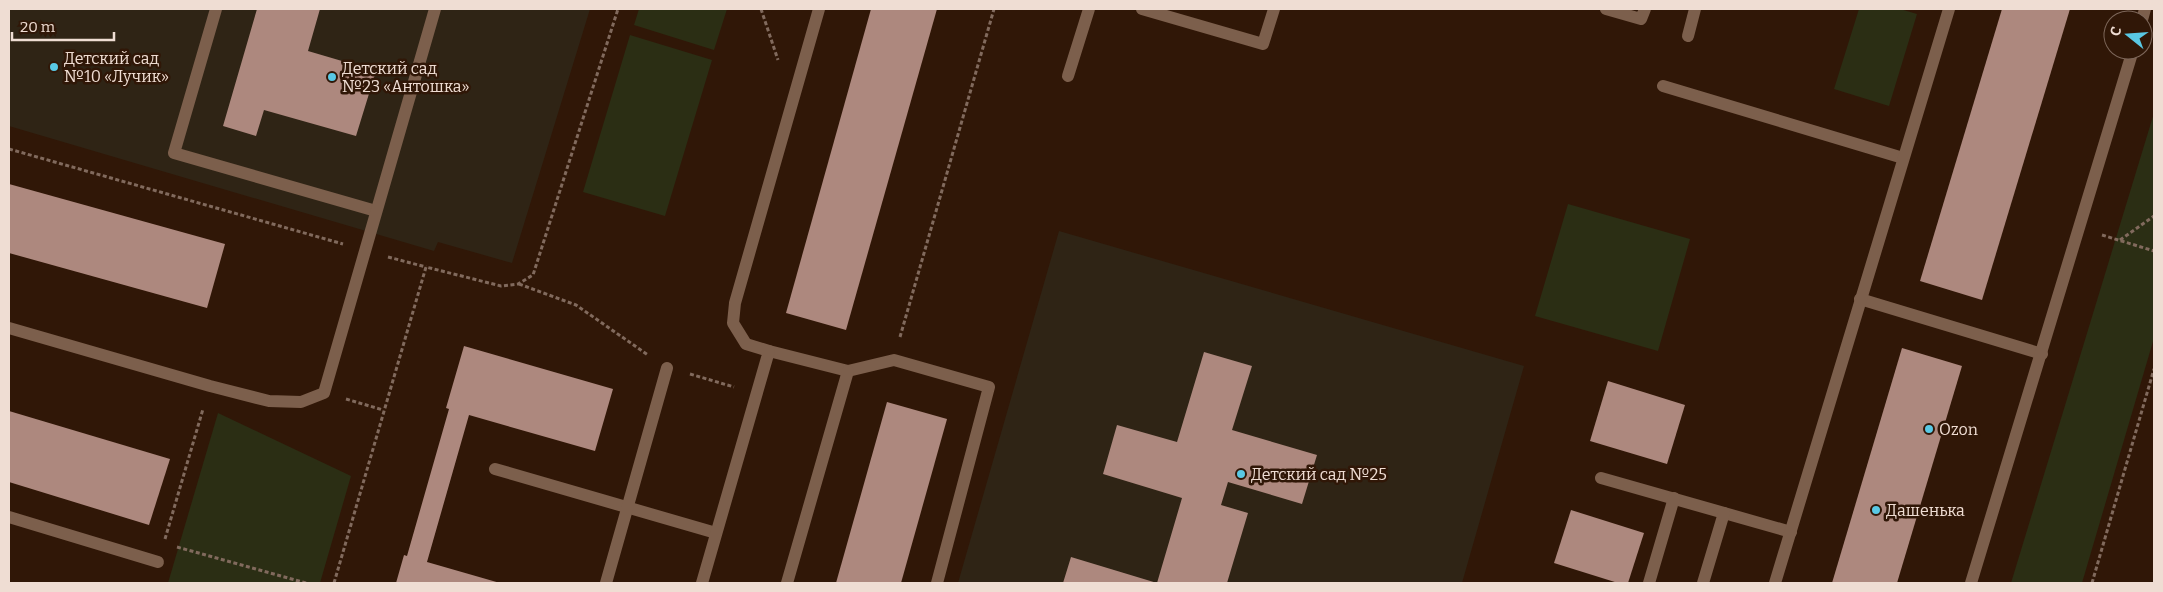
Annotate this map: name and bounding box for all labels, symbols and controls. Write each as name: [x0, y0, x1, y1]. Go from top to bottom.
scale bar: [12, 10, 115, 42]
north arrow: [2103, 10, 2153, 60]
text: 20 m: [20, 18, 56, 36]
text: С: [2107, 24, 2126, 38]
place label: Детский сад №10 «Лучик»: [64, 49, 169, 86]
place label: Детский сад №23 «Антошка»: [342, 59, 470, 96]
marker: Детский сад №10 «Лучик»: [48, 61, 60, 73]
marker: Детский сад №23 «Антошка»: [326, 71, 338, 83]
place label: Ozon: [1939, 420, 1978, 439]
marker: Ozon: [1923, 423, 1935, 435]
place label: Детский сад №25: [1251, 465, 1387, 484]
marker: Детский сад №25: [1235, 468, 1247, 480]
place label: Дашенька: [1886, 501, 1965, 520]
marker: Дашенька: [1870, 504, 1882, 516]

